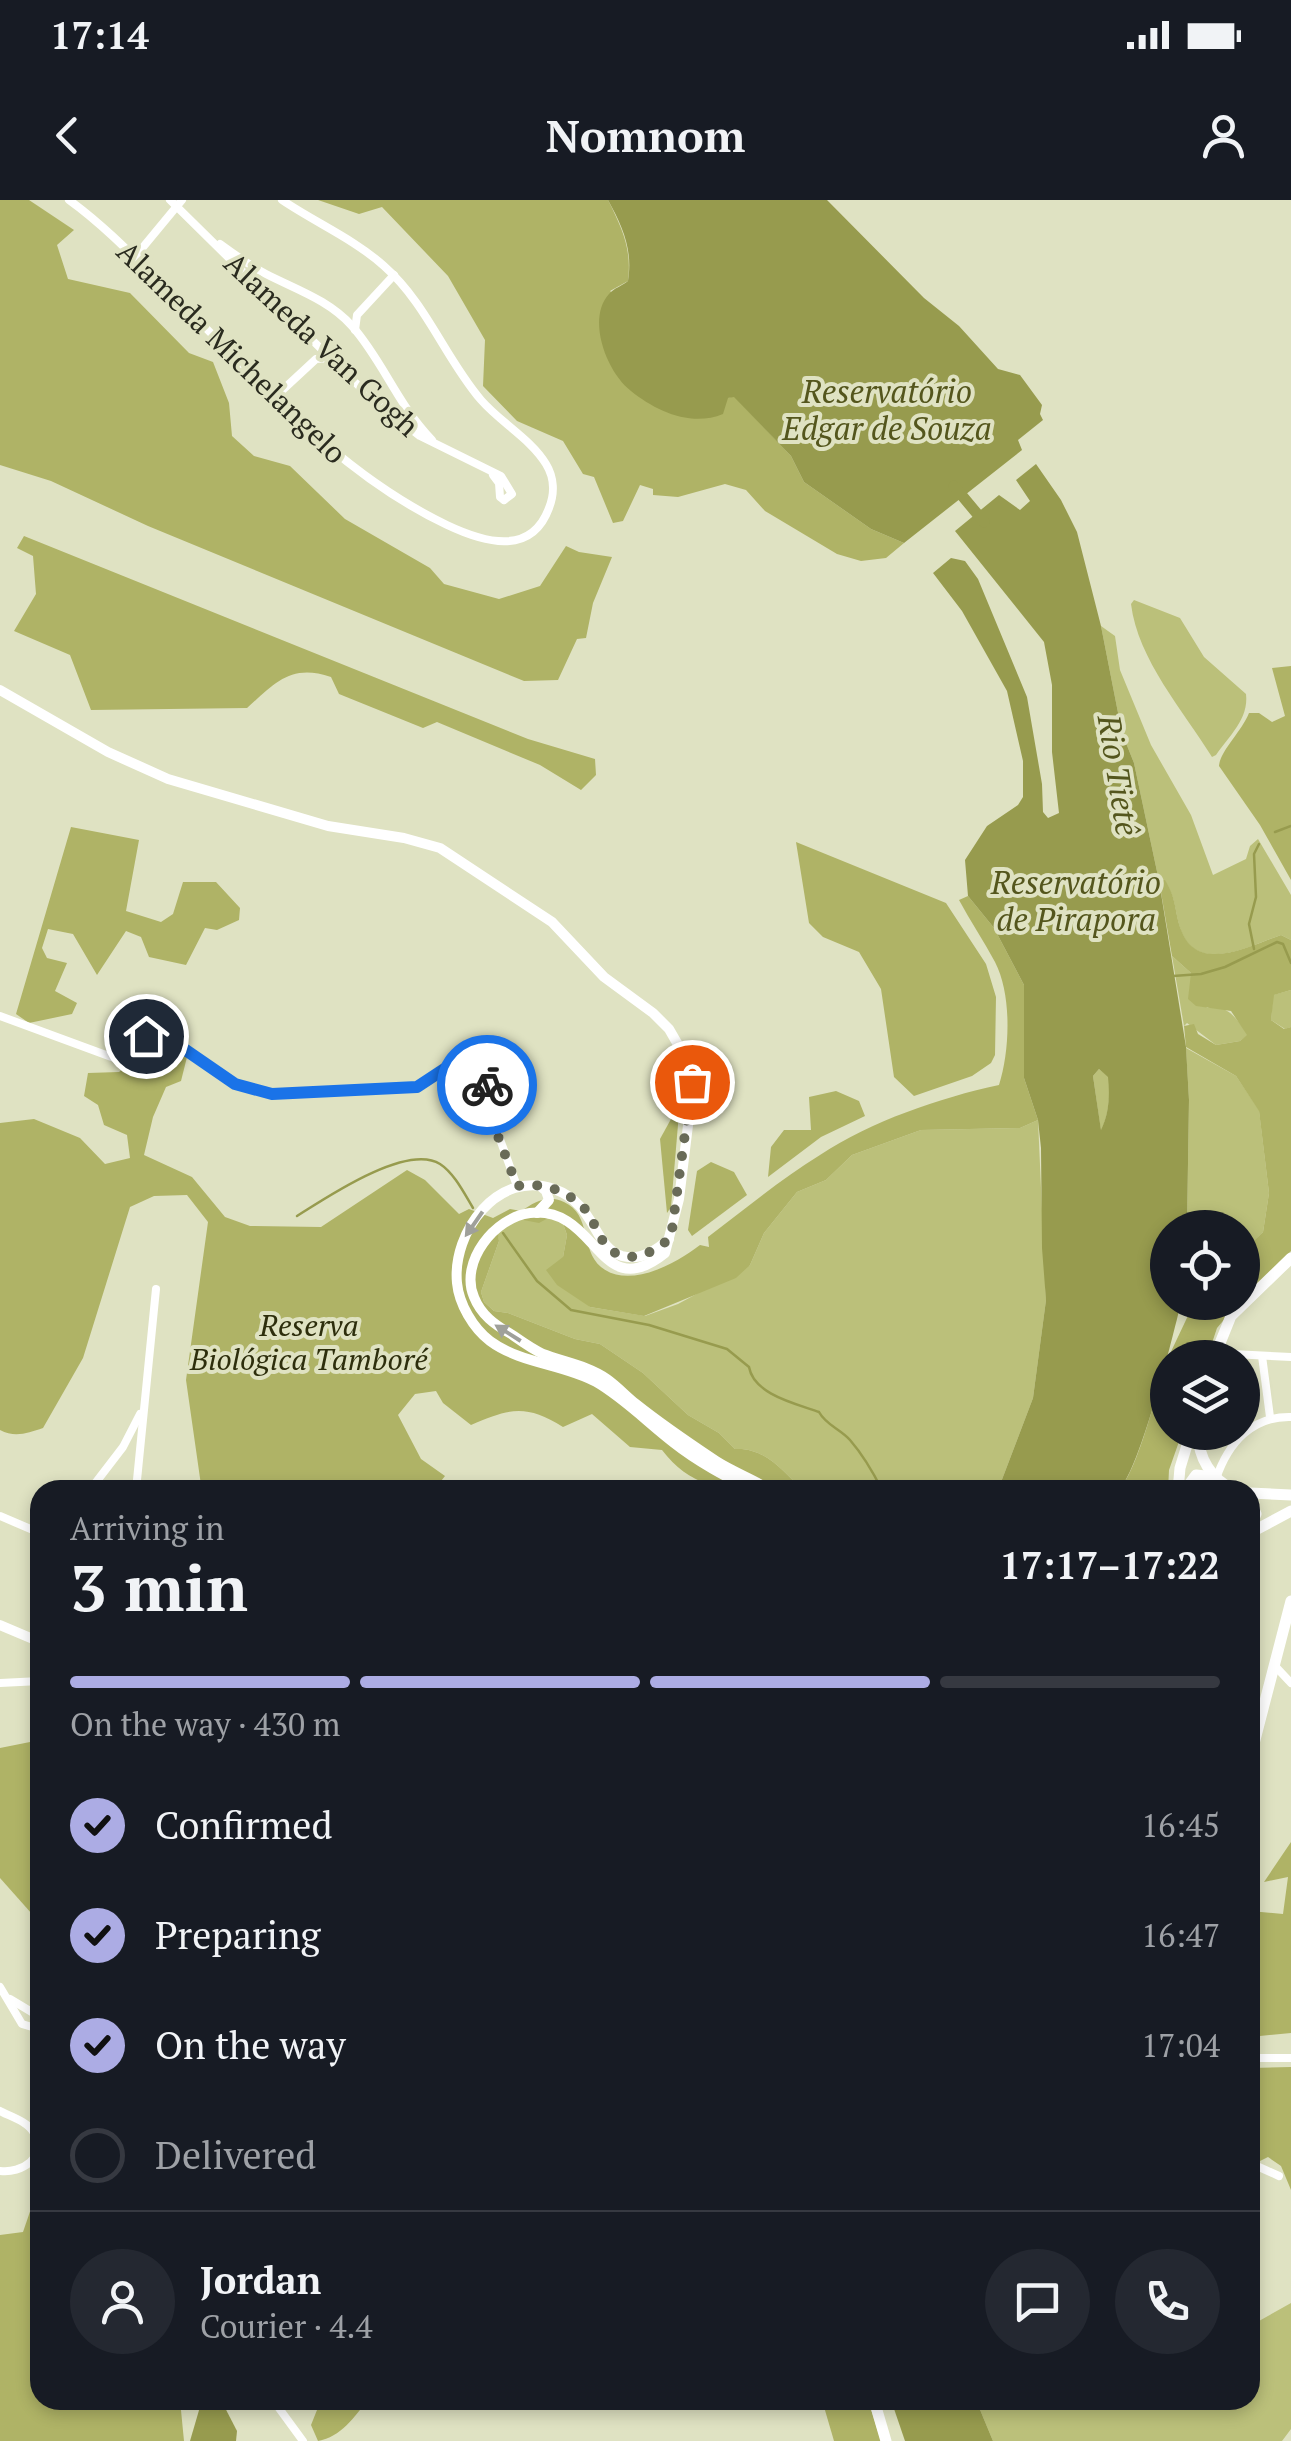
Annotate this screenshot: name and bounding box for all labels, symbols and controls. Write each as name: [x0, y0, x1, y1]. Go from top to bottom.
text: 17:14: [50, 10, 149, 60]
text: Nomnom: [546, 105, 745, 165]
icon: back: [40, 108, 95, 163]
icon: person: [1196, 108, 1251, 163]
street label: Alameda Michelangelo: [108, 232, 356, 472]
street label: Alameda Van Gogh: [216, 243, 428, 445]
water label: Reservatório Edgar de Souza: [781, 370, 992, 449]
water label: Rio Tietê: [1089, 711, 1149, 838]
water label: Reservatório de Pirapora: [990, 861, 1161, 940]
pin: [104, 994, 189, 1079]
icon: home: [119, 1009, 174, 1064]
courier: [437, 1035, 537, 1135]
pin: [650, 1040, 735, 1125]
icon: bag: [665, 1055, 720, 1110]
icon: bike: [460, 1058, 515, 1113]
map controls: [1150, 1210, 1260, 1450]
button: locate: [1150, 1210, 1260, 1320]
one-way arrow: [465, 1211, 484, 1237]
park label: Reserva Biológica Tamboré: [189, 1305, 429, 1379]
one-way arrow: [494, 1325, 522, 1342]
button: layers: [1150, 1340, 1260, 1450]
text: Arriving in: [70, 1507, 224, 1549]
text: 17:17–17:22: [999, 1540, 1220, 1590]
text: 3 min: [70, 1543, 248, 1630]
text: On the way · 430 m: [70, 1703, 340, 1745]
icon: check: [70, 1798, 125, 1853]
text: Confirmed: [155, 1800, 333, 1850]
text: 16:45: [1141, 1804, 1220, 1846]
icon: check: [70, 1908, 125, 1963]
text: Preparing: [155, 1910, 321, 1960]
text: 16:47: [1141, 1914, 1220, 1956]
icon: check: [70, 2018, 125, 2073]
text: On the way: [155, 2020, 346, 2070]
text: 17:04: [1141, 2024, 1220, 2066]
text: Delivered: [155, 2130, 316, 2180]
button: person: [70, 2249, 175, 2354]
button: chat: [985, 2249, 1090, 2354]
button: phone: [1115, 2249, 1220, 2354]
text: Jordan: [200, 2255, 321, 2305]
text: Courier · 4.4: [200, 2305, 372, 2347]

